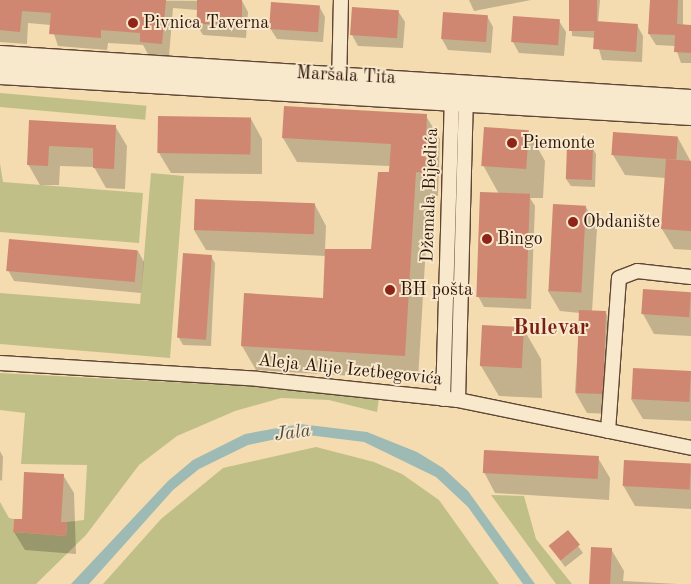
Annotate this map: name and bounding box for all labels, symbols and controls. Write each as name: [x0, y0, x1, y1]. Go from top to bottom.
place label: Pivnica Taverna: [143, 12, 269, 34]
marker: Pivnica Taverna: [127, 17, 139, 29]
street label: Maršala Tita: [296, 63, 396, 89]
street label: Džemala Bijedića: [417, 127, 443, 263]
place label: Piemonte: [522, 132, 595, 154]
marker: Piemonte: [506, 137, 518, 149]
place label: Obdanište: [583, 211, 660, 233]
marker: Obdanište: [567, 216, 579, 228]
place label: Bingo: [497, 228, 543, 250]
marker: Bingo: [481, 233, 493, 245]
place label: BH pošta: [400, 279, 473, 301]
marker: BH pošta: [384, 284, 396, 296]
district label: Bulevar: [513, 316, 589, 342]
street label: Aleja Alije Izetbegovića: [257, 350, 443, 390]
water label: Jala: [274, 420, 312, 448]

